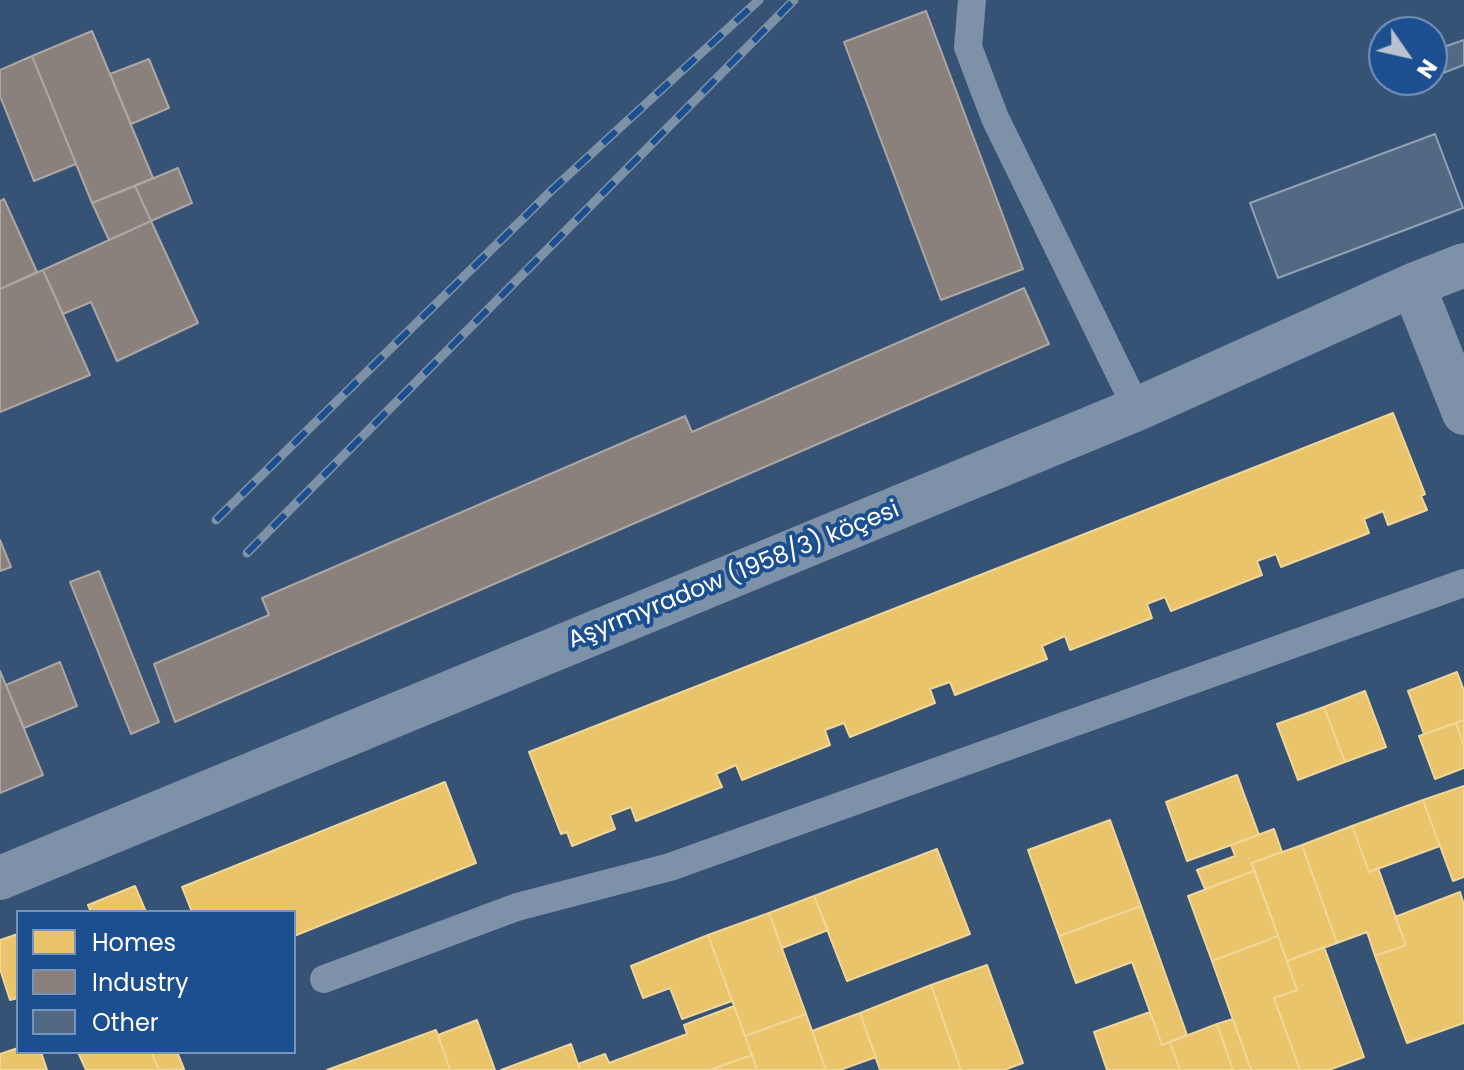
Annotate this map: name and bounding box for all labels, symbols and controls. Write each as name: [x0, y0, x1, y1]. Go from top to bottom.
north arrow: [1368, 16, 1448, 96]
text: N: [1409, 53, 1444, 84]
street label: Aşyrmyradow (1958/3) köçesi: [564, 496, 904, 656]
legend: [16, 910, 296, 1054]
text: Homes: [92, 926, 176, 959]
text: Industry: [92, 966, 189, 999]
text: Other: [92, 1006, 159, 1039]

